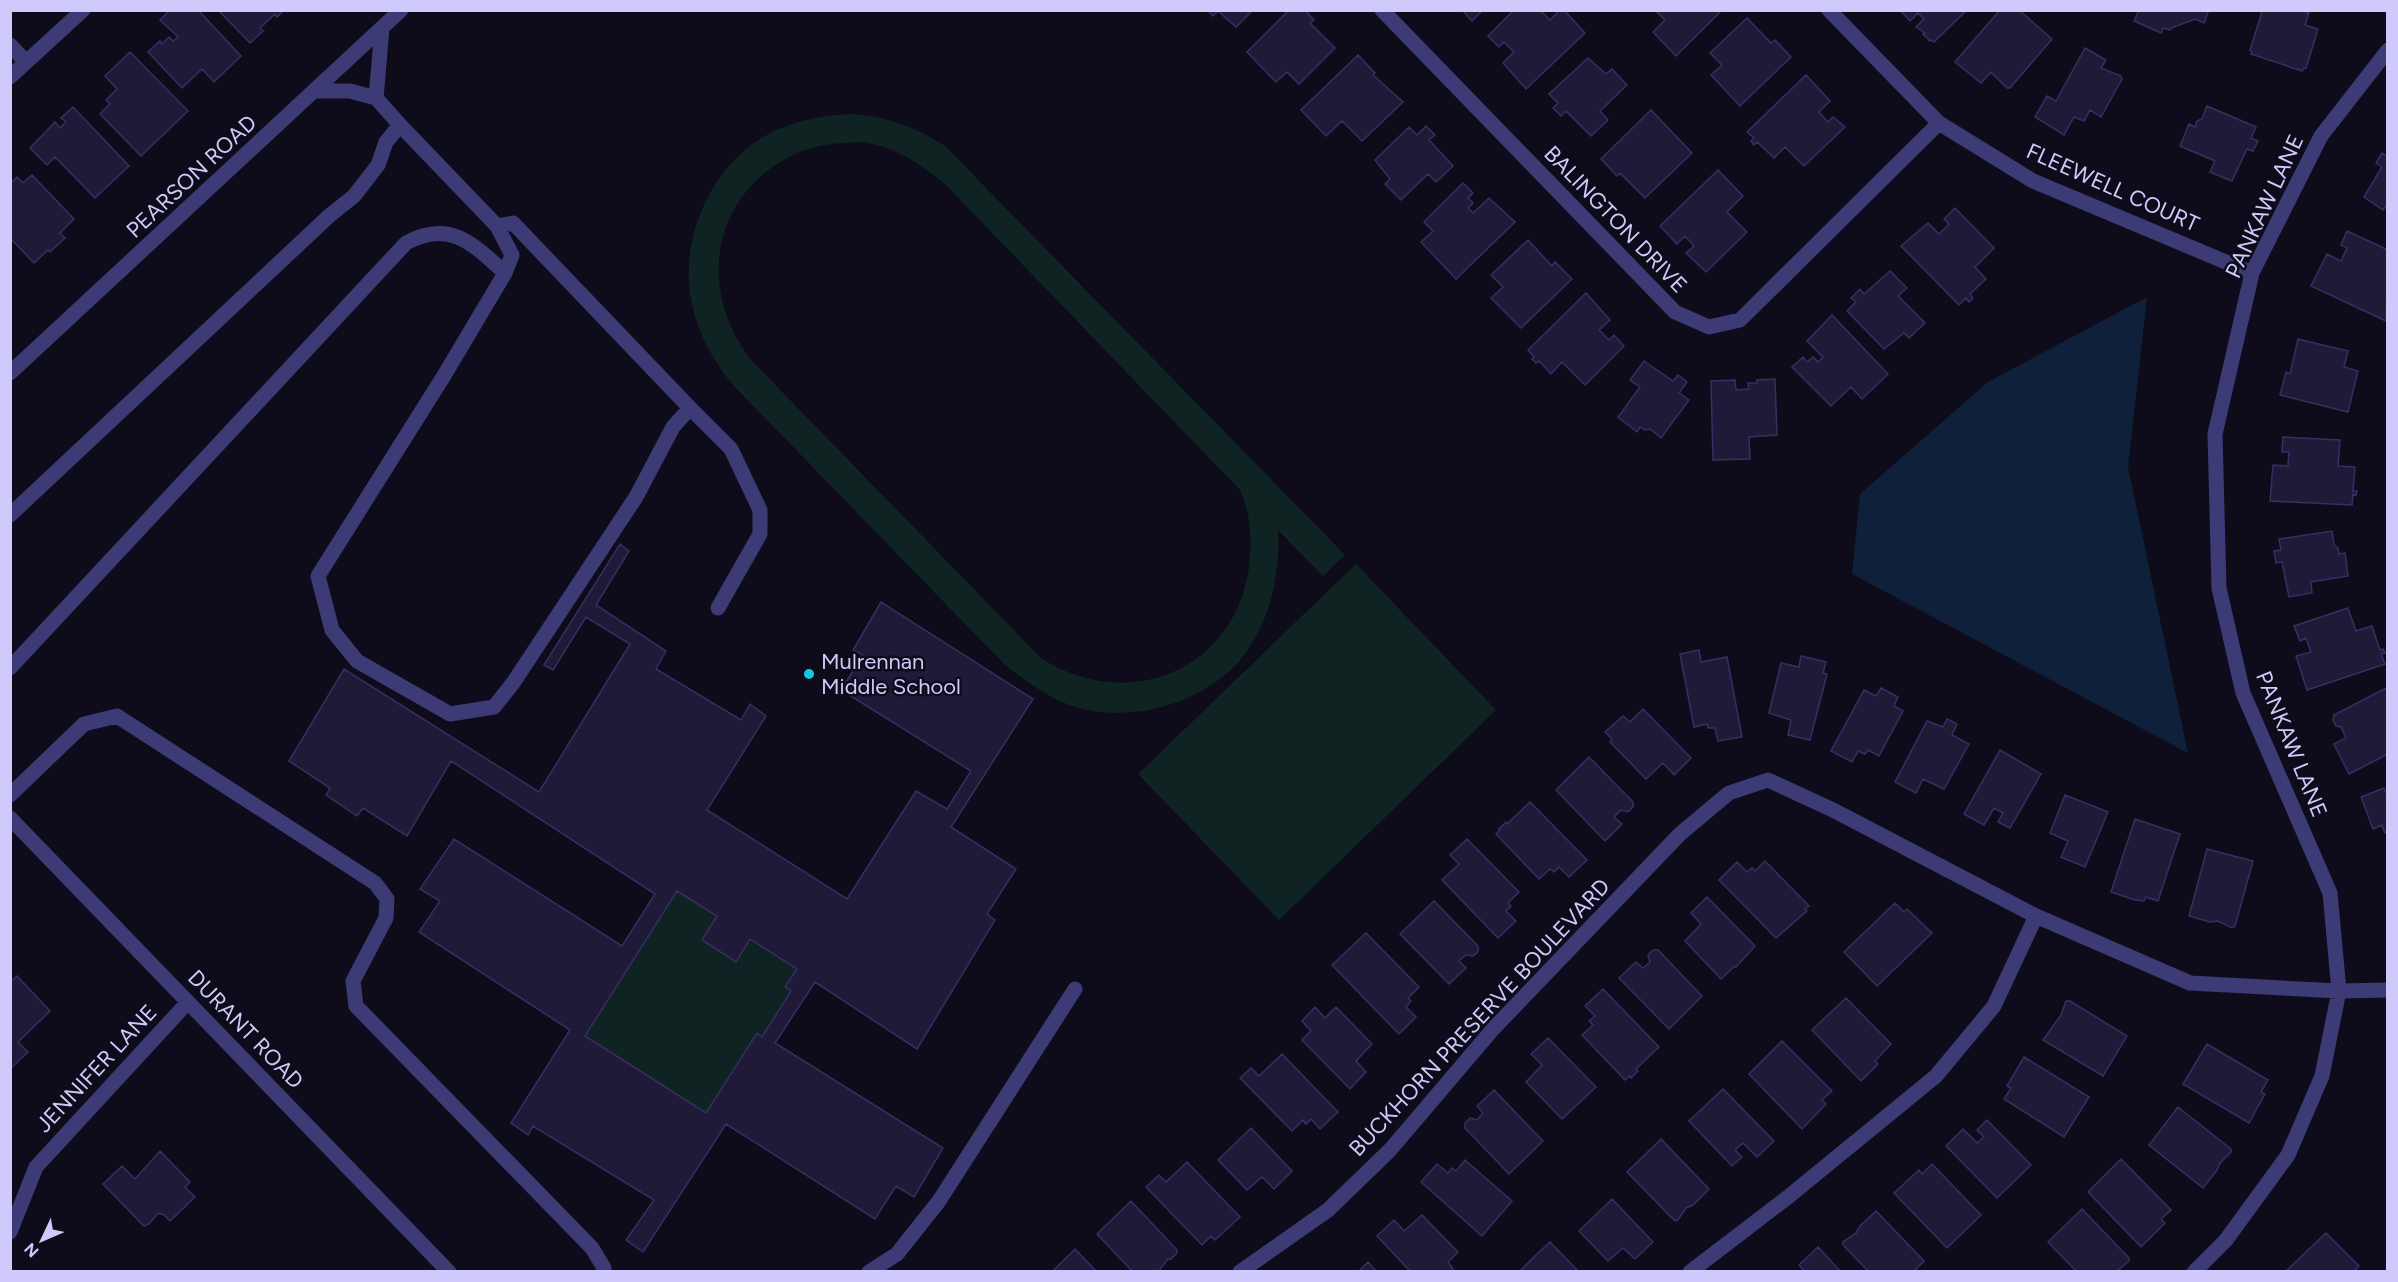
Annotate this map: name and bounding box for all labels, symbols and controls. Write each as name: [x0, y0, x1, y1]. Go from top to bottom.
street label: PEARSON ROAD: [121, 109, 262, 244]
street label: PANKAW LANE: [2219, 130, 2309, 282]
street label: FLEEWELL COURT: [2022, 137, 2203, 238]
street label: BALINGTON DRIVE: [1538, 140, 1693, 299]
place label: Mulrennan Middle School: [821, 648, 961, 700]
marker: Mulrennan Middle School: [802, 667, 816, 681]
street label: PANKAW LANE: [2250, 667, 2333, 821]
street label: BUCKHORN PRESERVE BOULEVARD: [1343, 873, 1616, 1162]
street label: DURANT ROAD: [182, 964, 309, 1094]
street label: JENNIFER LANE: [30, 999, 162, 1138]
north arrow: [12, 1210, 72, 1270]
text: N: [20, 1239, 43, 1261]

